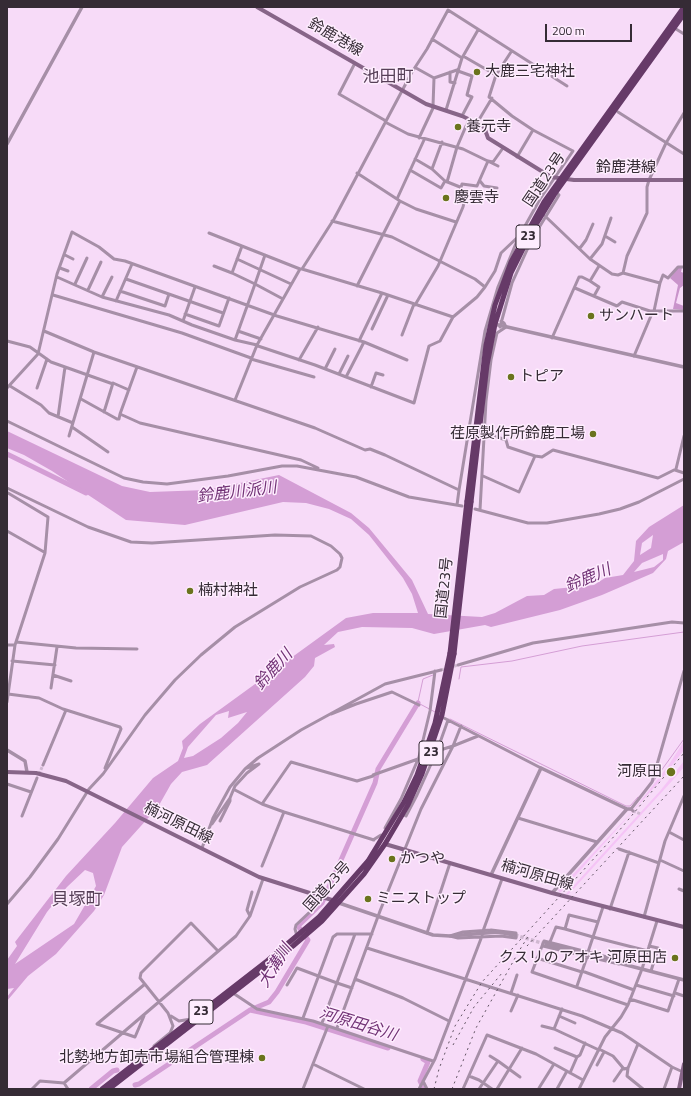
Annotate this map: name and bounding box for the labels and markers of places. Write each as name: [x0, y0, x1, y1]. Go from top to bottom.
place label: 大鹿三宅神社: [485, 63, 575, 81]
marker: 大鹿三宅神社: [472, 67, 482, 77]
place label: 養元寺: [466, 118, 511, 136]
marker: 養元寺: [453, 122, 463, 132]
place label: 慶雲寺: [454, 189, 499, 207]
marker: 慶雲寺: [441, 193, 451, 203]
place label: サンハート: [599, 307, 674, 325]
marker: サンハート: [586, 311, 596, 321]
place label: トピア: [519, 368, 564, 386]
marker: トピア: [506, 372, 516, 382]
place label: 荏原製作所鈴鹿工場: [450, 425, 585, 443]
marker: 荏原製作所鈴鹿工場: [588, 429, 598, 439]
place label: 楠村神社: [198, 582, 258, 600]
marker: 楠村神社: [185, 586, 195, 596]
place label: 河原田: [617, 763, 662, 781]
marker: 河原田: [665, 766, 677, 778]
place label: かつや: [400, 850, 445, 868]
marker: かつや: [387, 854, 397, 864]
place label: ミニストップ: [376, 890, 466, 908]
marker: ミニストップ: [363, 894, 373, 904]
place label: クスリのアオキ 河原田店: [499, 949, 667, 967]
marker: クスリのアオキ 河原田店: [670, 953, 680, 963]
place label: 北勢地方卸売市場組合管理棟: [59, 1049, 254, 1067]
marker: 北勢地方卸売市場組合管理棟: [257, 1053, 267, 1063]

